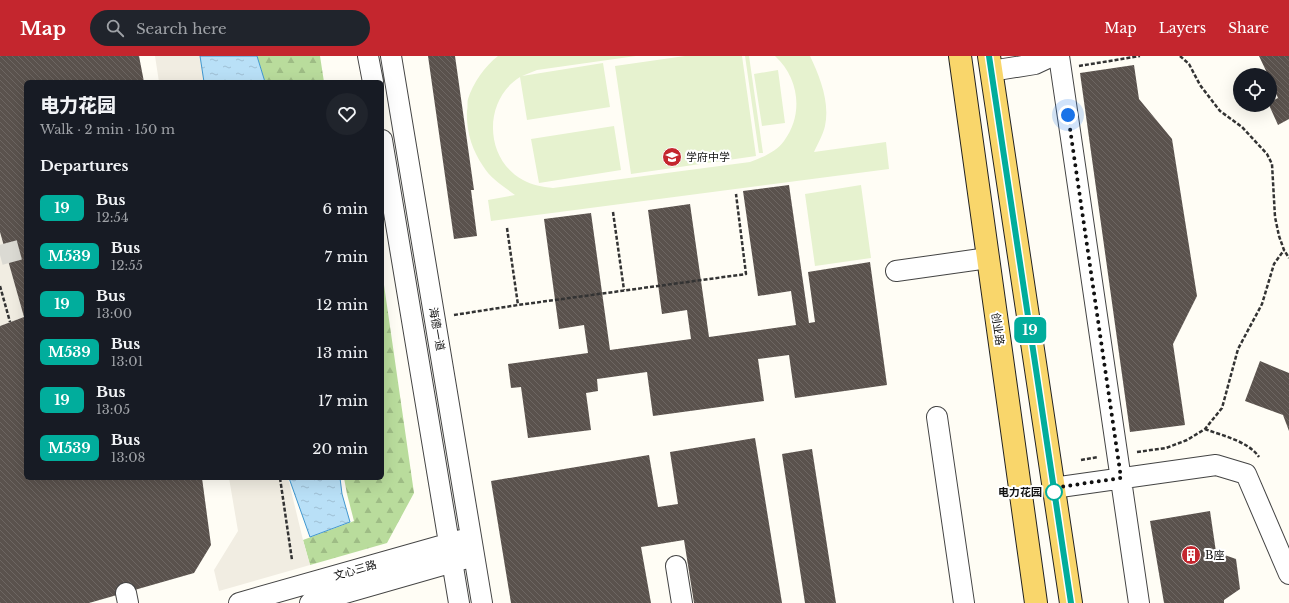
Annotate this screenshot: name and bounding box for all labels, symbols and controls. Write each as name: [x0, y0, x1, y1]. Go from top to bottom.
search box: [90, 10, 370, 46]
text: Map: [20, 17, 66, 40]
icon: search: [104, 17, 126, 39]
text: Search here: [136, 19, 227, 38]
text: Map: [1104, 19, 1137, 37]
text: Layers: [1159, 19, 1206, 37]
text: Share: [1228, 19, 1269, 37]
map controls: [1233, 68, 1277, 112]
button: locate: [1233, 68, 1277, 112]
button: heart: [326, 93, 368, 135]
text: 电力花园: [40, 94, 116, 117]
your location: [1058, 105, 1078, 125]
text: Walk · 2 min · 150 m: [40, 121, 175, 138]
school or university icon: 学府中学: [661, 146, 683, 168]
place label: 学府中学: [686, 150, 730, 164]
text: Departures: [40, 156, 129, 175]
text: Bus: [96, 190, 126, 209]
text: 19: [54, 199, 70, 217]
text: 6 min: [323, 199, 368, 218]
text: 12:54: [96, 209, 129, 226]
text: Bus: [111, 238, 140, 257]
text: M539: [48, 247, 91, 265]
text: 7 min: [325, 247, 368, 266]
text: 12:55: [111, 257, 143, 274]
text: Bus: [96, 286, 126, 305]
text: 19: [54, 295, 70, 313]
text: 12 min: [316, 295, 368, 314]
text: 13:00: [96, 305, 132, 322]
street label: 海德一道: [426, 306, 448, 352]
street label: 创业路: [989, 312, 1007, 346]
line badge: 19: [1012, 317, 1048, 343]
text: 19: [1022, 321, 1038, 339]
text: Bus: [111, 334, 140, 353]
text: M539: [48, 343, 91, 361]
text: 13 min: [316, 343, 368, 362]
text: 13:01: [111, 353, 143, 370]
text: Bus: [96, 382, 126, 401]
text: 19: [54, 391, 70, 409]
text: 17 min: [318, 391, 368, 410]
text: 13:05: [96, 401, 130, 418]
text: Bus: [111, 430, 140, 449]
text: M539: [48, 439, 91, 457]
text: 20 min: [312, 439, 368, 458]
text: 13:08: [111, 449, 145, 466]
marker: 电力花园: [1045, 483, 1063, 501]
place label: 电力花园: [998, 485, 1042, 499]
building icon: B座: [1180, 544, 1202, 566]
place label: B座: [1205, 548, 1224, 562]
street label: 文心三路: [332, 557, 378, 583]

